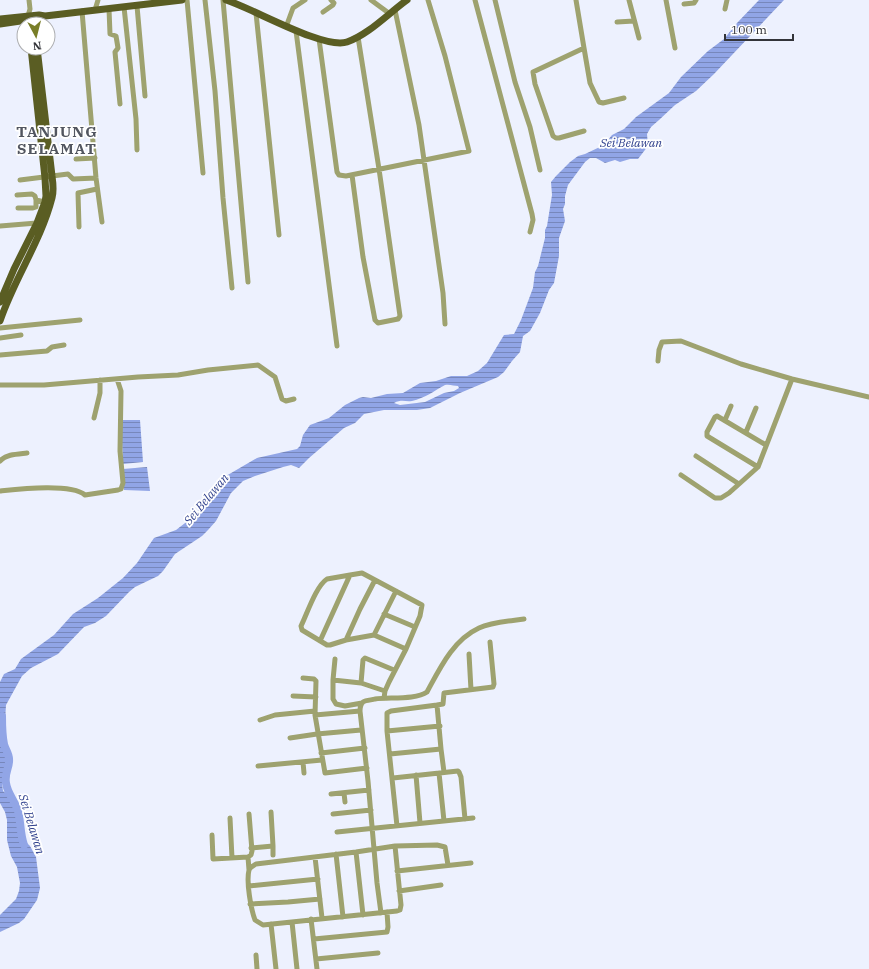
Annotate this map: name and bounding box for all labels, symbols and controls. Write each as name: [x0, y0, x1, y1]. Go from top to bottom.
north arrow: [16, 16, 56, 56]
scale bar: [725, 16, 793, 42]
text: 100 m: [731, 22, 767, 37]
text: N: [32, 38, 42, 53]
district label: TANJUNG SELAMAT: [16, 122, 98, 158]
water label: Sei Belawan: [599, 135, 662, 150]
water label: Sei Belawan: [180, 470, 232, 528]
water label: Sei Belawan: [15, 791, 48, 856]

